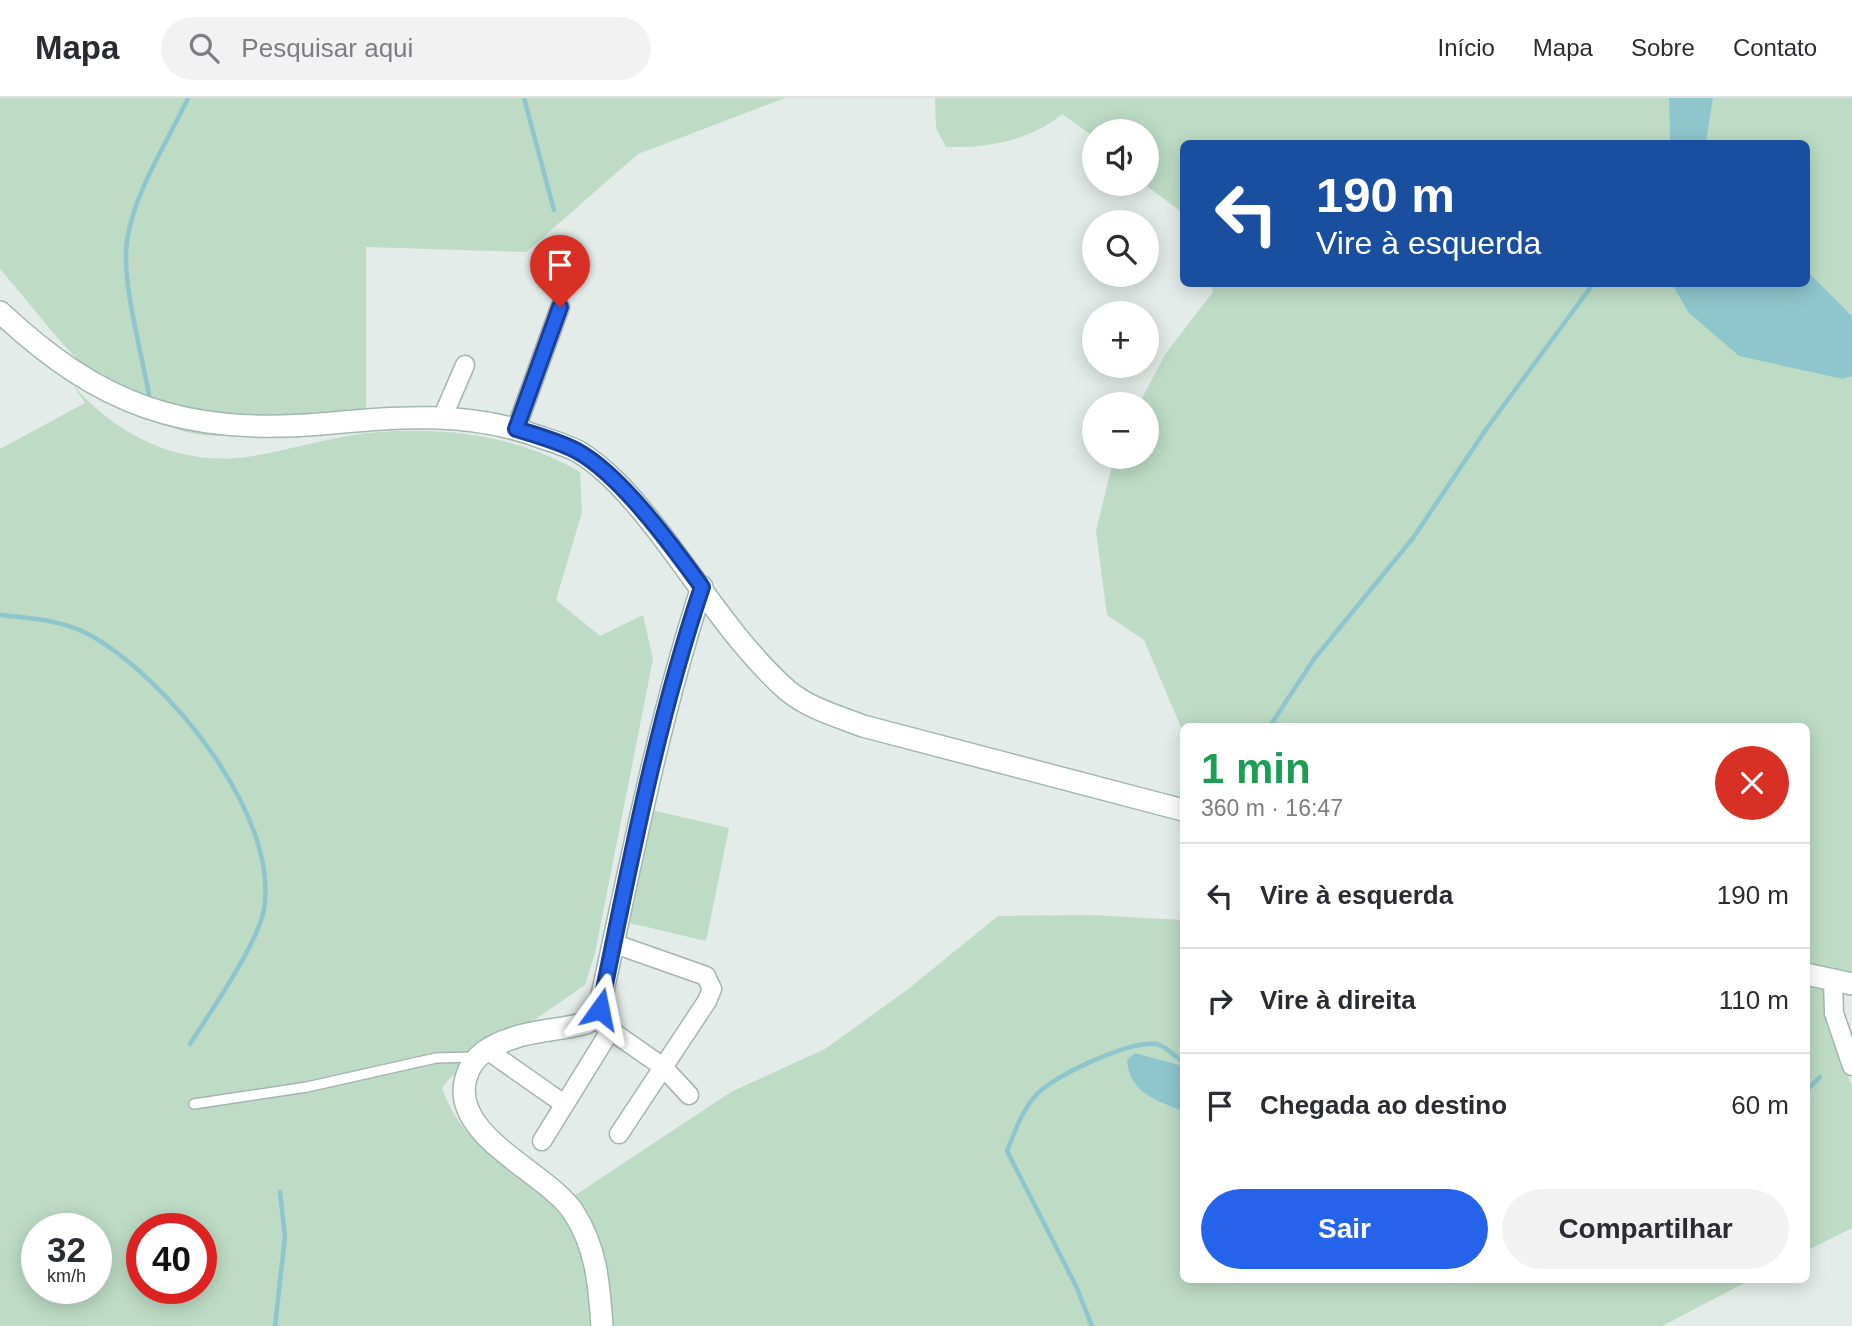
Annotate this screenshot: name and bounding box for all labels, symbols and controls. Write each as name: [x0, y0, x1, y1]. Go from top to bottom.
search box: [161, 17, 651, 80]
text: Mapa: [35, 29, 119, 66]
icon: search: [185, 29, 223, 67]
text: Pesquisar aqui: [241, 33, 413, 63]
text: Início: [1437, 34, 1495, 61]
text: Mapa: [1533, 34, 1593, 61]
text: Sobre: [1631, 34, 1695, 61]
text: Contato: [1733, 34, 1817, 61]
map controls: [1082, 119, 1159, 469]
button: sound: [1082, 119, 1159, 196]
icon: left: [1201, 168, 1292, 259]
text: 190 m: [1316, 168, 1455, 222]
button: search: [1082, 210, 1159, 287]
text: Vire à esquerda: [1316, 225, 1541, 261]
pin: [530, 235, 590, 307]
icon: arrive: [541, 246, 579, 284]
button: +: [1082, 301, 1159, 378]
button: −: [1082, 392, 1159, 469]
text: 1 min: [1201, 745, 1311, 792]
button: close: [1715, 746, 1789, 820]
text: 360 m · 16:47: [1201, 795, 1343, 821]
icon: left: [1201, 877, 1239, 915]
text: Vire à esquerda: [1260, 880, 1453, 910]
text: 190 m: [1717, 880, 1789, 910]
position arrow: [563, 972, 637, 1046]
icon: right: [1201, 982, 1239, 1020]
text: Vire à direita: [1260, 985, 1416, 1015]
text: 110 m: [1719, 985, 1789, 1015]
icon: arrive: [1201, 1087, 1239, 1125]
text: Chegada ao destino: [1260, 1090, 1507, 1120]
text: 60 m: [1731, 1090, 1789, 1120]
button: Sair: [1201, 1189, 1488, 1269]
button: Compartilhar: [1502, 1189, 1789, 1269]
speed limit sign: 40: [126, 1213, 217, 1304]
text: 32: [47, 1230, 86, 1269]
text: km/h: [47, 1266, 86, 1286]

